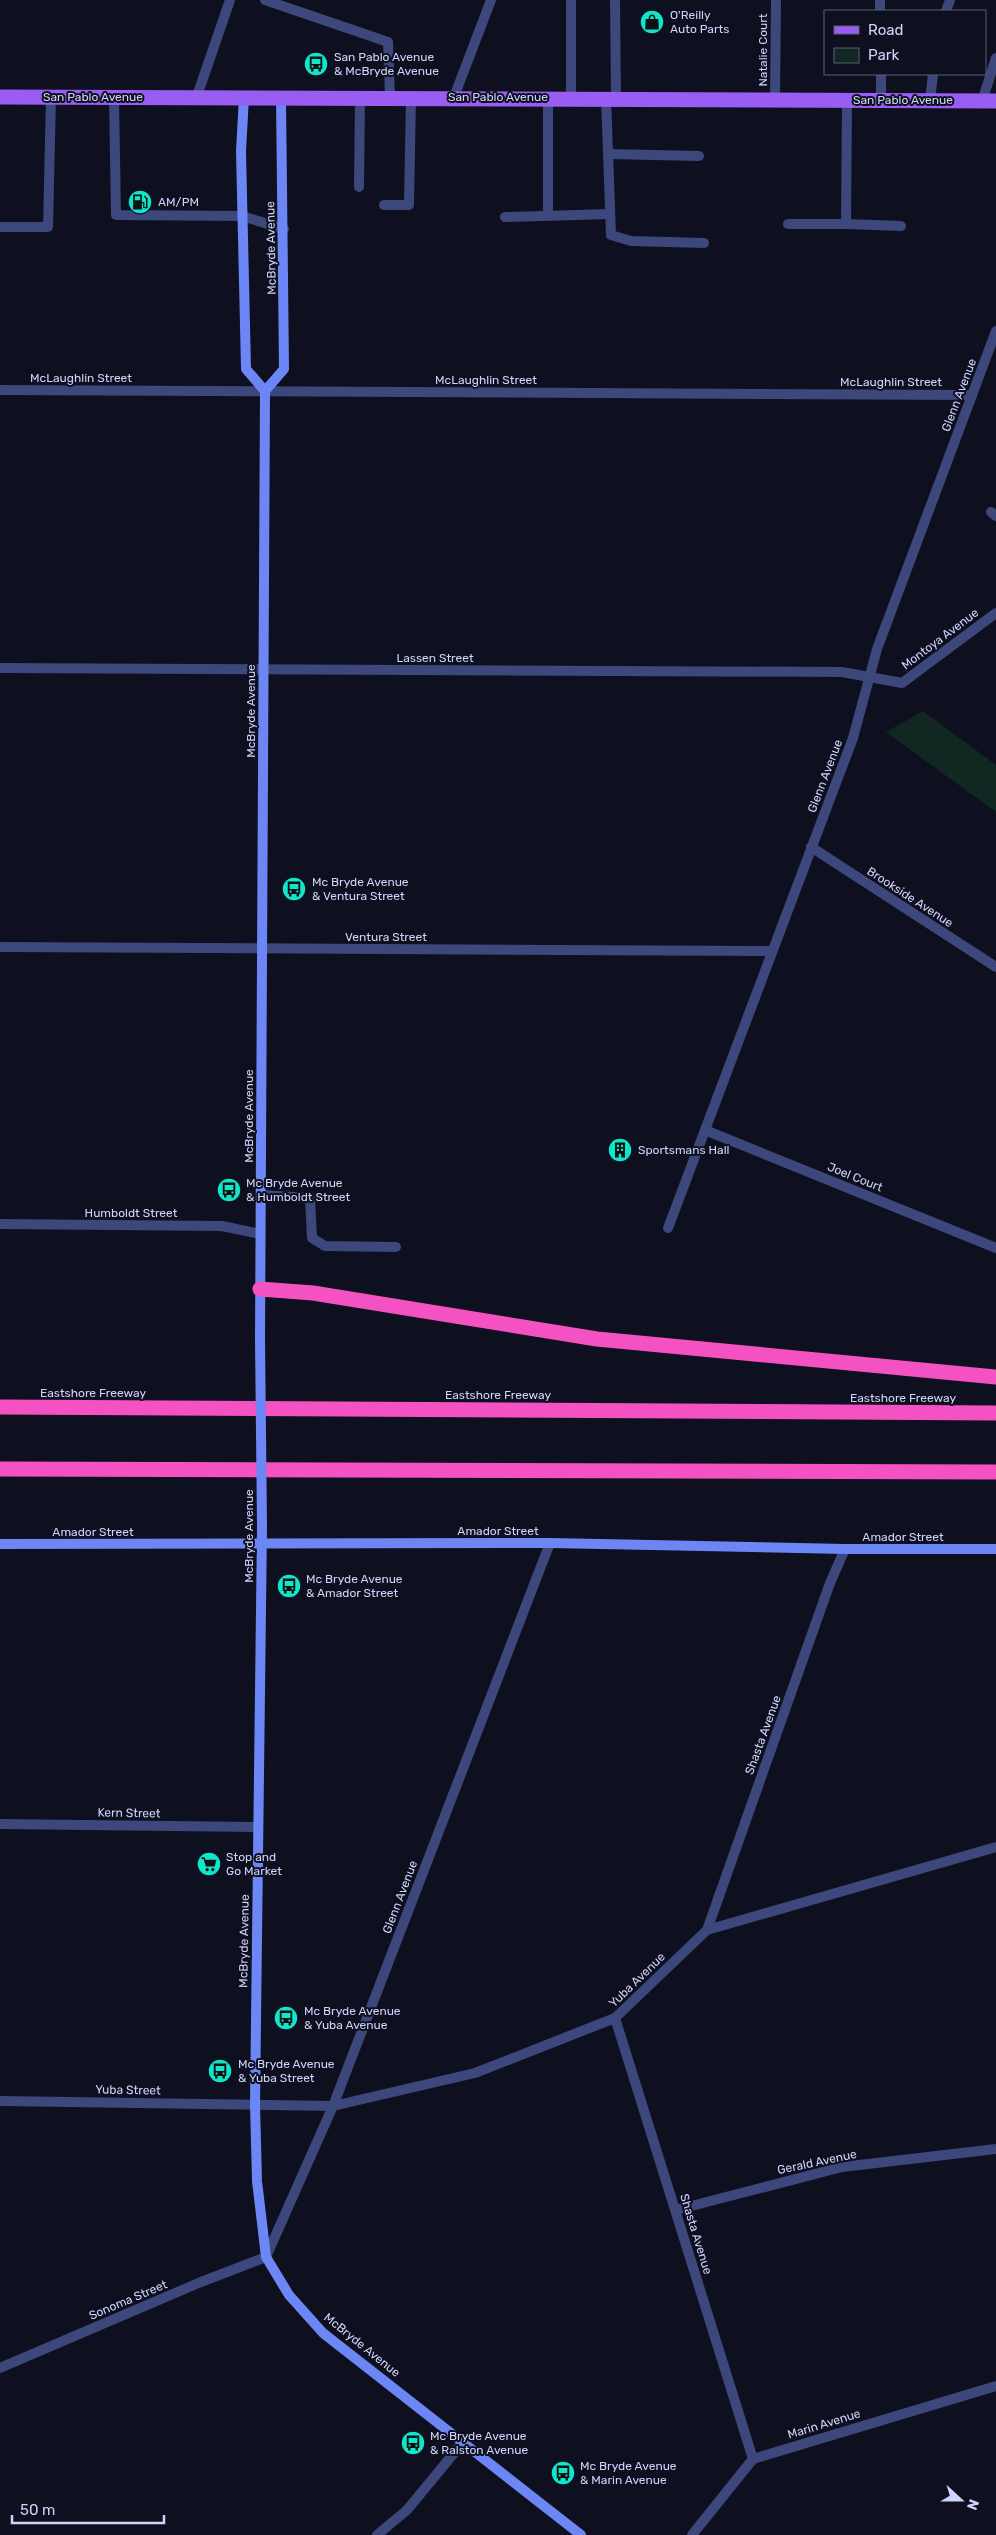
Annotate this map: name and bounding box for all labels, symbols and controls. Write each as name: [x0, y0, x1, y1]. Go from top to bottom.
place label: O'Reilly Auto Parts: [670, 8, 729, 36]
shop icon: O'Reilly Auto Parts: [639, 9, 665, 35]
legend: [824, 10, 986, 75]
street label: Natalie Court: [756, 13, 770, 87]
text: Road: [868, 21, 904, 39]
text: Park: [868, 46, 899, 64]
place label: San Pablo Avenue & McBryde Avenue: [334, 50, 439, 78]
bus stop icon: San Pablo Avenue & McBryde Avenue: [303, 51, 329, 77]
street label: San Pablo Avenue: [43, 90, 143, 104]
street label: San Pablo Avenue: [448, 90, 548, 104]
street label: San Pablo Avenue: [853, 93, 953, 107]
fuel station icon: AM/PM: [127, 189, 153, 215]
place label: AM/PM: [158, 195, 199, 209]
street label: McBryde Avenue: [263, 201, 279, 295]
street label: Glenn Avenue: [939, 356, 979, 433]
street label: McLaughlin Street: [30, 371, 132, 385]
street label: McLaughlin Street: [435, 373, 537, 387]
street label: McLaughlin Street: [840, 375, 942, 389]
street label: Montoya Avenue: [899, 605, 981, 672]
street label: Lassen Street: [396, 651, 474, 665]
street label: McBryde Avenue: [244, 664, 258, 758]
street label: Glenn Avenue: [805, 737, 845, 814]
street label: Brookside Avenue: [864, 864, 956, 930]
place label: Mc Bryde Avenue & Ventura Street: [312, 875, 409, 903]
bus stop icon: Mc Bryde Avenue & Ventura Street: [281, 876, 307, 902]
street label: Ventura Street: [345, 930, 427, 944]
street label: McBryde Avenue: [242, 1069, 256, 1163]
building icon: Sportsmans Hall: [607, 1137, 633, 1163]
place label: Sportsmans Hall: [638, 1143, 730, 1157]
street label: Joel Court: [825, 1160, 885, 1195]
place label: Mc Bryde Avenue & Humboldt Street: [246, 1176, 350, 1204]
bus stop icon: Mc Bryde Avenue & Humboldt Street: [216, 1177, 242, 1203]
street label: Humboldt Street: [85, 1206, 178, 1220]
street label: Eastshore Freeway: [40, 1386, 146, 1400]
street label: Eastshore Freeway: [445, 1388, 551, 1402]
street label: Eastshore Freeway: [850, 1391, 956, 1405]
street label: McBryde Avenue: [242, 1489, 256, 1583]
street label: Amador Street: [457, 1524, 539, 1538]
street label: Amador Street: [52, 1525, 134, 1539]
street label: Amador Street: [862, 1530, 944, 1544]
place label: Mc Bryde Avenue & Amador Street: [306, 1572, 403, 1600]
bus stop icon: Mc Bryde Avenue & Amador Street: [276, 1573, 302, 1599]
street label: Shasta Avenue: [742, 1693, 784, 1777]
street label: Kern Street: [97, 1805, 161, 1821]
place label: Stop and Go Market: [226, 1850, 282, 1878]
supermarket icon: Stop and Go Market: [196, 1851, 222, 1877]
street label: Glenn Avenue: [380, 1858, 420, 1935]
street label: McBryde Avenue: [236, 1894, 252, 1988]
street label: Yuba Avenue: [606, 1950, 668, 2010]
place label: Mc Bryde Avenue & Yuba Avenue: [304, 2004, 401, 2032]
bus stop icon: Mc Bryde Avenue & Yuba Avenue: [273, 2005, 299, 2031]
place label: Mc Bryde Avenue & Yuba Street: [238, 2057, 335, 2085]
bus stop icon: Mc Bryde Avenue & Yuba Street: [207, 2058, 233, 2084]
street label: Yuba Street: [95, 2082, 161, 2098]
street label: Gerald Avenue: [776, 2147, 858, 2177]
street label: Shasta Avenue: [677, 2192, 715, 2276]
street label: Sonoma Street: [87, 2277, 169, 2323]
street label: McBryde Avenue: [321, 2310, 403, 2380]
street label: Marin Avenue: [786, 2406, 862, 2442]
place label: Mc Bryde Avenue & Ralston Avenue: [430, 2429, 529, 2457]
bus stop icon: Mc Bryde Avenue & Ralston Avenue: [400, 2430, 426, 2456]
place label: Mc Bryde Avenue & Marin Avenue: [580, 2459, 677, 2487]
bus stop icon: Mc Bryde Avenue & Marin Avenue: [550, 2460, 576, 2486]
north arrow: [936, 2475, 986, 2525]
scale bar: [12, 2492, 165, 2524]
text: N: [963, 2497, 982, 2512]
text: 50 m: [20, 2501, 55, 2519]

